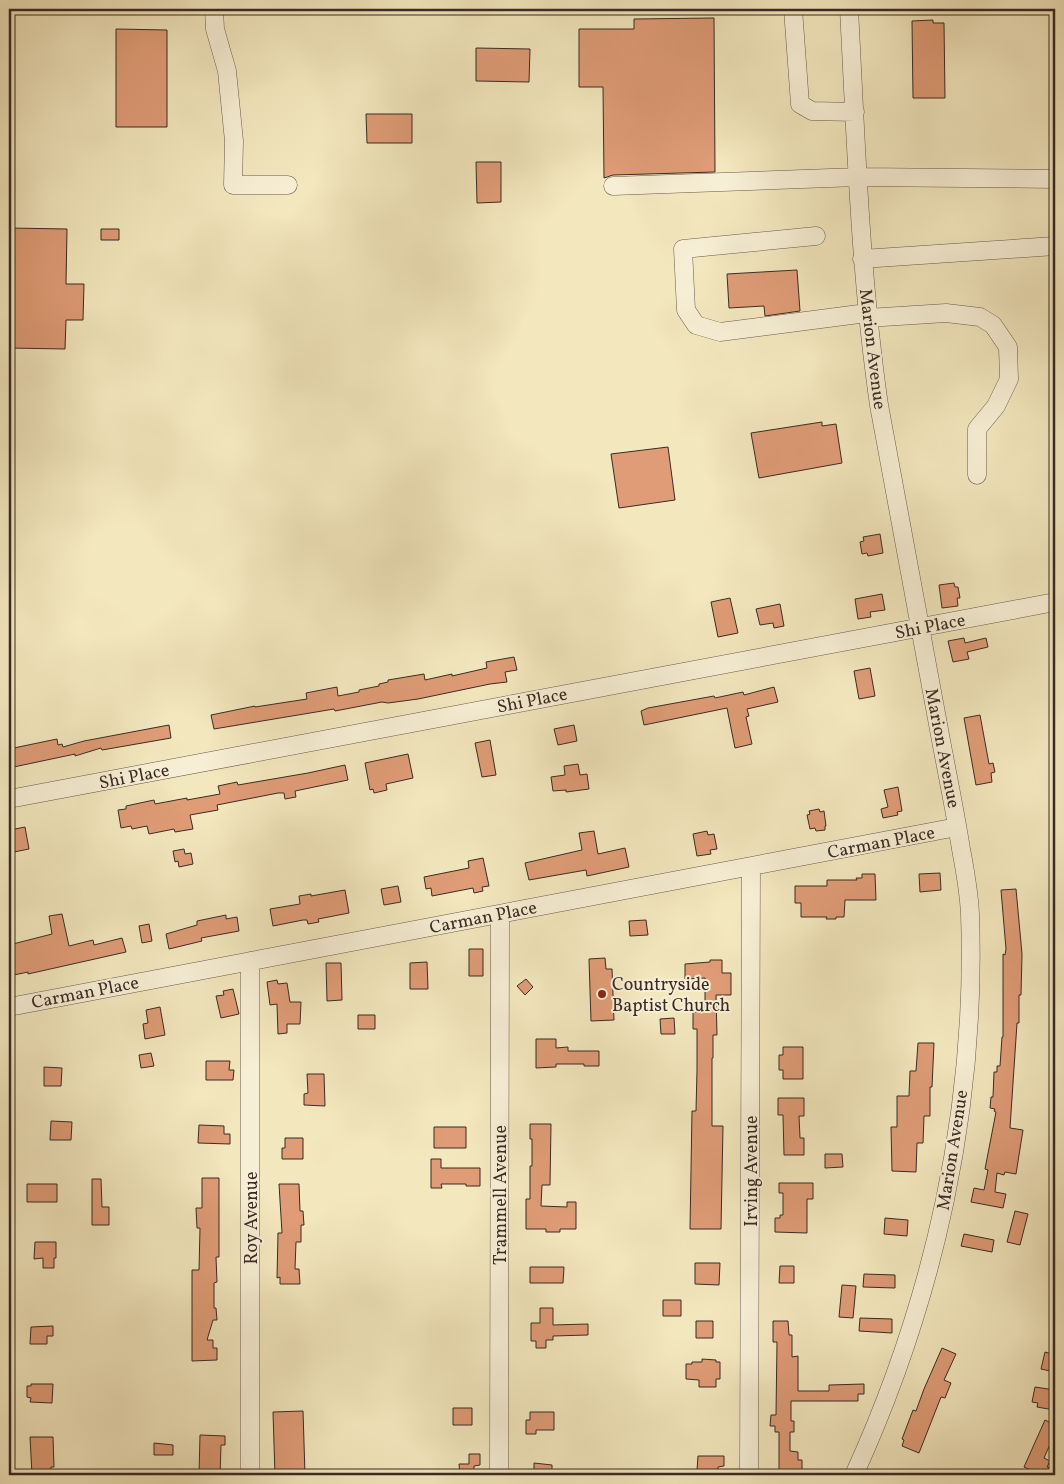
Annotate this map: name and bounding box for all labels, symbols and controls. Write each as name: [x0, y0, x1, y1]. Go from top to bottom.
street label: Marion Avenue: [852, 287, 891, 411]
street label: Shi Place: [893, 608, 968, 647]
street label: Shi Place: [495, 682, 570, 721]
street label: Marion Avenue: [918, 686, 965, 810]
street label: Shi Place: [97, 758, 172, 797]
street label: Carman Place: [825, 821, 937, 866]
street label: Carman Place: [427, 896, 539, 941]
street label: Carman Place: [29, 971, 141, 1016]
place label: Countryside Baptist Church: [612, 973, 731, 1019]
marker: Countryside Baptist Church: [596, 988, 608, 1000]
street label: Marion Avenue: [932, 1088, 975, 1212]
street label: Irving Avenue: [740, 1115, 765, 1227]
street label: Trammell Avenue: [489, 1125, 514, 1265]
street label: Roy Avenue: [240, 1171, 265, 1265]

